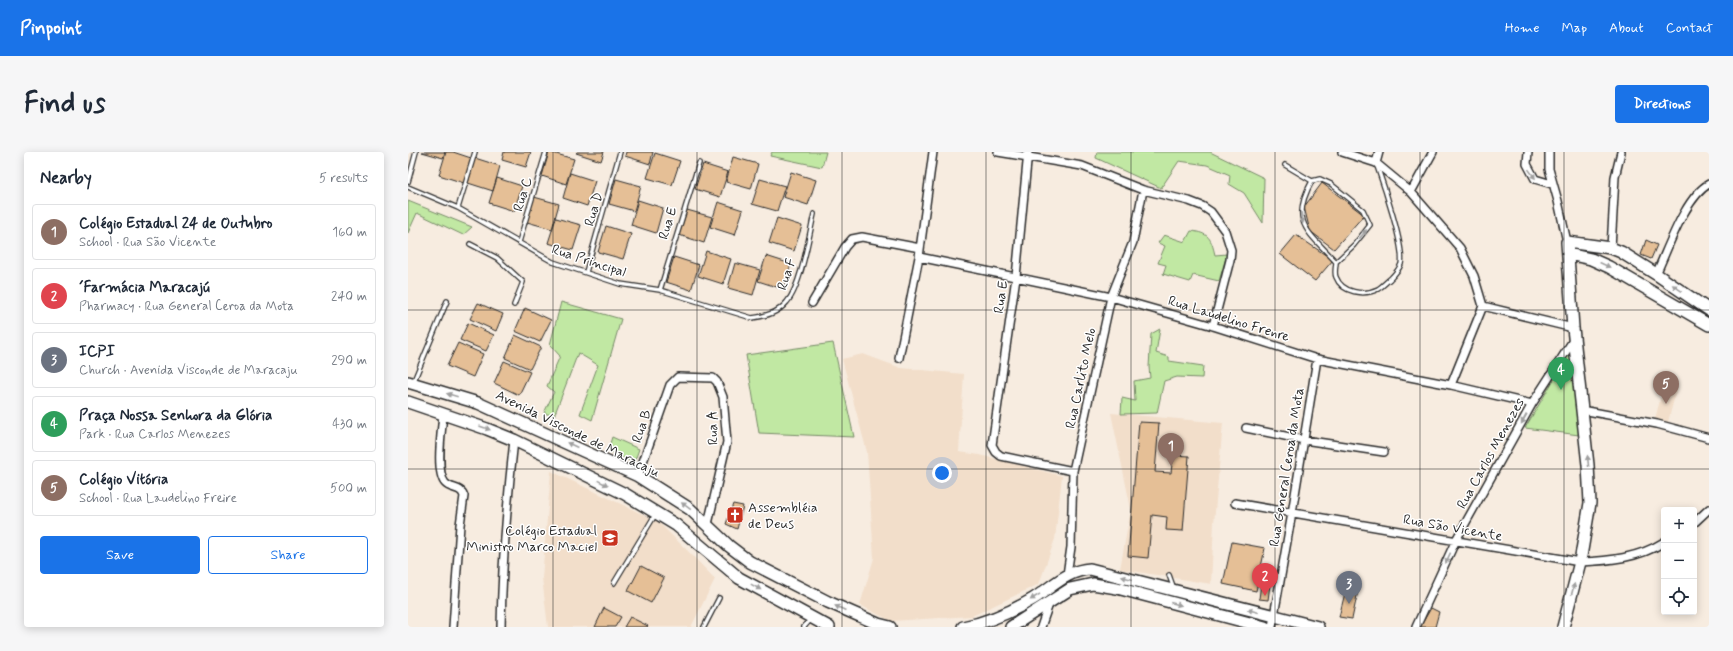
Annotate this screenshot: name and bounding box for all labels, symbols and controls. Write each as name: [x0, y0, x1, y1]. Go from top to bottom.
text: Pinpoint: [20, 16, 82, 41]
text: Home: [1505, 19, 1539, 37]
text: Map: [1561, 19, 1587, 37]
text: About: [1609, 19, 1644, 37]
text: Contact: [1666, 19, 1713, 37]
button: Directions: [1615, 85, 1709, 123]
text: Find us: [24, 86, 105, 123]
text: Nearby: [40, 167, 92, 189]
one-way arrow: [1528, 168, 1536, 179]
text: 5 results: [319, 170, 368, 187]
street label: Rua C: [509, 175, 537, 214]
street label: Rua D: [581, 190, 607, 228]
street label: Rua E: [655, 205, 681, 242]
one-way arrow: [1299, 212, 1305, 224]
text: Colégio Estadual 24 de Outubro: [79, 214, 273, 234]
text: 1: [51, 224, 57, 241]
text: 160 m: [332, 224, 367, 241]
one-way arrow: [1359, 228, 1368, 239]
text: School · Rua São Vicente: [79, 234, 216, 251]
street label: Rua Principal: [549, 240, 628, 281]
street label: Rua F: [773, 256, 801, 293]
one-way arrow: [1599, 262, 1611, 268]
text: ´Farmácia Maracajú: [79, 278, 210, 298]
street label: Rua E: [990, 279, 1012, 315]
one-way arrow: [1672, 284, 1682, 292]
text: 2: [51, 288, 57, 305]
text: 240 m: [331, 288, 367, 305]
street label: Rua Laudelino Frenre: [1166, 292, 1292, 346]
text: Pharmacy · Rua General Ceroa da Mota: [79, 298, 294, 315]
street label: Rua Carlito Melo: [1062, 326, 1100, 430]
text: ICPI: [79, 342, 115, 362]
text: 3: [51, 352, 57, 369]
text: 290 m: [331, 352, 367, 369]
pin: 4: [1548, 357, 1574, 390]
text: Church · Avenida Visconde de Maracaju: [79, 362, 298, 379]
pin: 5: [1653, 371, 1679, 404]
street label: Avenida Visconde de Maracaju: [493, 386, 663, 482]
street label: Rua General Ceroa da Mota: [1266, 386, 1308, 548]
one-way arrow: [446, 392, 458, 398]
street label: Rua Carlos Menezes: [1453, 395, 1529, 512]
text: Praça Nossa Senhora da Glória: [79, 406, 272, 426]
street label: Rua B: [628, 407, 656, 445]
street label: Rua A: [703, 411, 723, 445]
one-way arrow: [1520, 413, 1527, 425]
text: 4: [50, 416, 58, 433]
text: 430 m: [332, 416, 367, 433]
text: Park · Rua Carlos Menezes: [79, 426, 230, 443]
one-way arrow: [479, 426, 491, 432]
pin: 1: [1158, 433, 1184, 466]
one-way arrow: [566, 442, 578, 448]
one-way arrow: [1585, 455, 1591, 467]
your location: [932, 463, 952, 483]
text: Colégio Vitória: [79, 470, 168, 490]
text: 5: [50, 480, 58, 497]
text: 500 m: [330, 480, 367, 497]
one-way arrow: [597, 480, 608, 486]
text: School · Rua Laudelino Freire: [79, 490, 237, 507]
place label: Assembléia de Deus: [748, 499, 818, 533]
one-way arrow: [681, 502, 692, 511]
church icon: Assembléia de Deus: [725, 505, 745, 525]
map controls: [1661, 507, 1697, 615]
button: +: [1661, 507, 1697, 543]
street label: Rua São Vicente: [1402, 510, 1504, 546]
place label: Colégio Estadual Ministro Marco Maciel: [466, 522, 597, 556]
school or university icon: Colégio Estadual Ministro Marco Maciel: [600, 528, 620, 548]
button: Save: [40, 536, 200, 574]
button: Share: [208, 536, 368, 574]
button: −: [1661, 543, 1697, 579]
one-way arrow: [1445, 552, 1451, 563]
pin: 2: [1252, 563, 1278, 596]
pin: 3: [1336, 571, 1362, 604]
one-way arrow: [1121, 575, 1133, 581]
button: locate: [1661, 579, 1697, 615]
one-way arrow: [1570, 583, 1576, 595]
one-way arrow: [750, 584, 762, 590]
one-way arrow: [1029, 594, 1041, 601]
one-way arrow: [1170, 601, 1182, 607]
one-way arrow: [834, 604, 846, 610]
one-way arrow: [1247, 607, 1259, 613]

